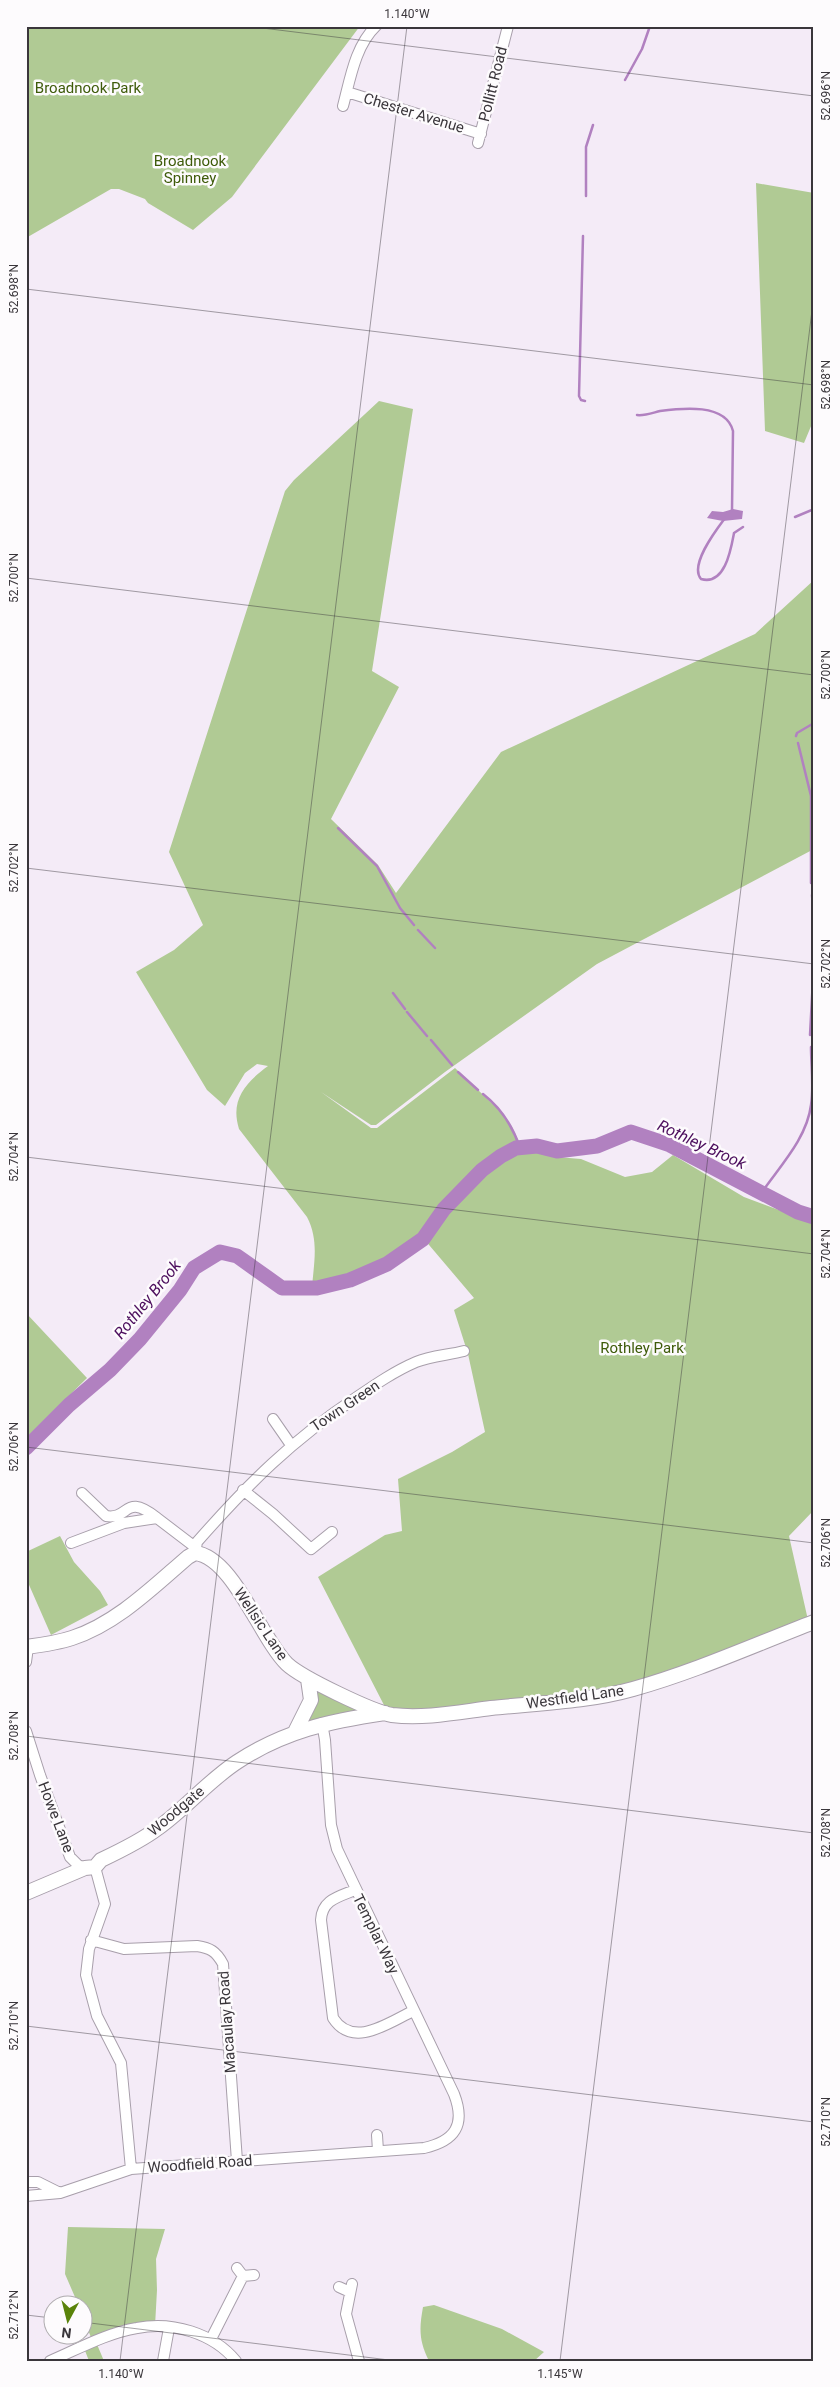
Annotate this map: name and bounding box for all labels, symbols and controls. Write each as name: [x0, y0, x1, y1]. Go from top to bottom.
text: 1.140°W: [384, 7, 430, 21]
street label: Pollitt Road: [475, 45, 511, 123]
text: 52.696°N: [819, 71, 833, 121]
park label: Broadnook Park: [35, 79, 142, 97]
street label: Chester Avenue: [361, 89, 467, 137]
park label: Broadnook Spinney: [154, 152, 227, 187]
text: 52.698°N: [7, 264, 21, 314]
text: 52.698°N: [819, 360, 833, 410]
text: 52.700°N: [7, 553, 21, 603]
text: 52.700°N: [819, 650, 833, 700]
text: 52.702°N: [7, 843, 21, 893]
text: 52.702°N: [819, 939, 833, 989]
water label: Rothley Brook: [654, 1116, 750, 1174]
text: 52.704°N: [7, 1132, 21, 1182]
text: 52.704°N: [819, 1229, 833, 1279]
water label: Rothley Brook: [110, 1255, 186, 1342]
park label: Rothley Park: [600, 1339, 684, 1357]
street label: Town Green: [307, 1376, 383, 1436]
text: 52.706°N: [7, 1422, 21, 1472]
text: 52.706°N: [819, 1518, 833, 1568]
street label: Wellsic Lane: [230, 1584, 292, 1664]
street label: Westfield Lane: [525, 1681, 625, 1713]
text: 52.708°N: [7, 1711, 21, 1761]
street label: Howe Lane: [34, 1779, 78, 1855]
street label: Woodgate: [144, 1782, 208, 1840]
text: 52.708°N: [819, 1808, 833, 1858]
street label: Templar Way: [349, 1891, 403, 1977]
street label: Macaulay Road: [214, 1970, 240, 2074]
text: 52.710°N: [7, 2001, 21, 2051]
text: 52.710°N: [819, 2097, 833, 2147]
street label: Woodfield Road: [147, 2151, 253, 2177]
text: 52.712°N: [7, 2290, 21, 2340]
north arrow: [42, 2294, 92, 2344]
text: N: [61, 2324, 72, 2341]
text: 1.140°W: [98, 2367, 144, 2381]
text: 1.145°W: [537, 2367, 583, 2381]

